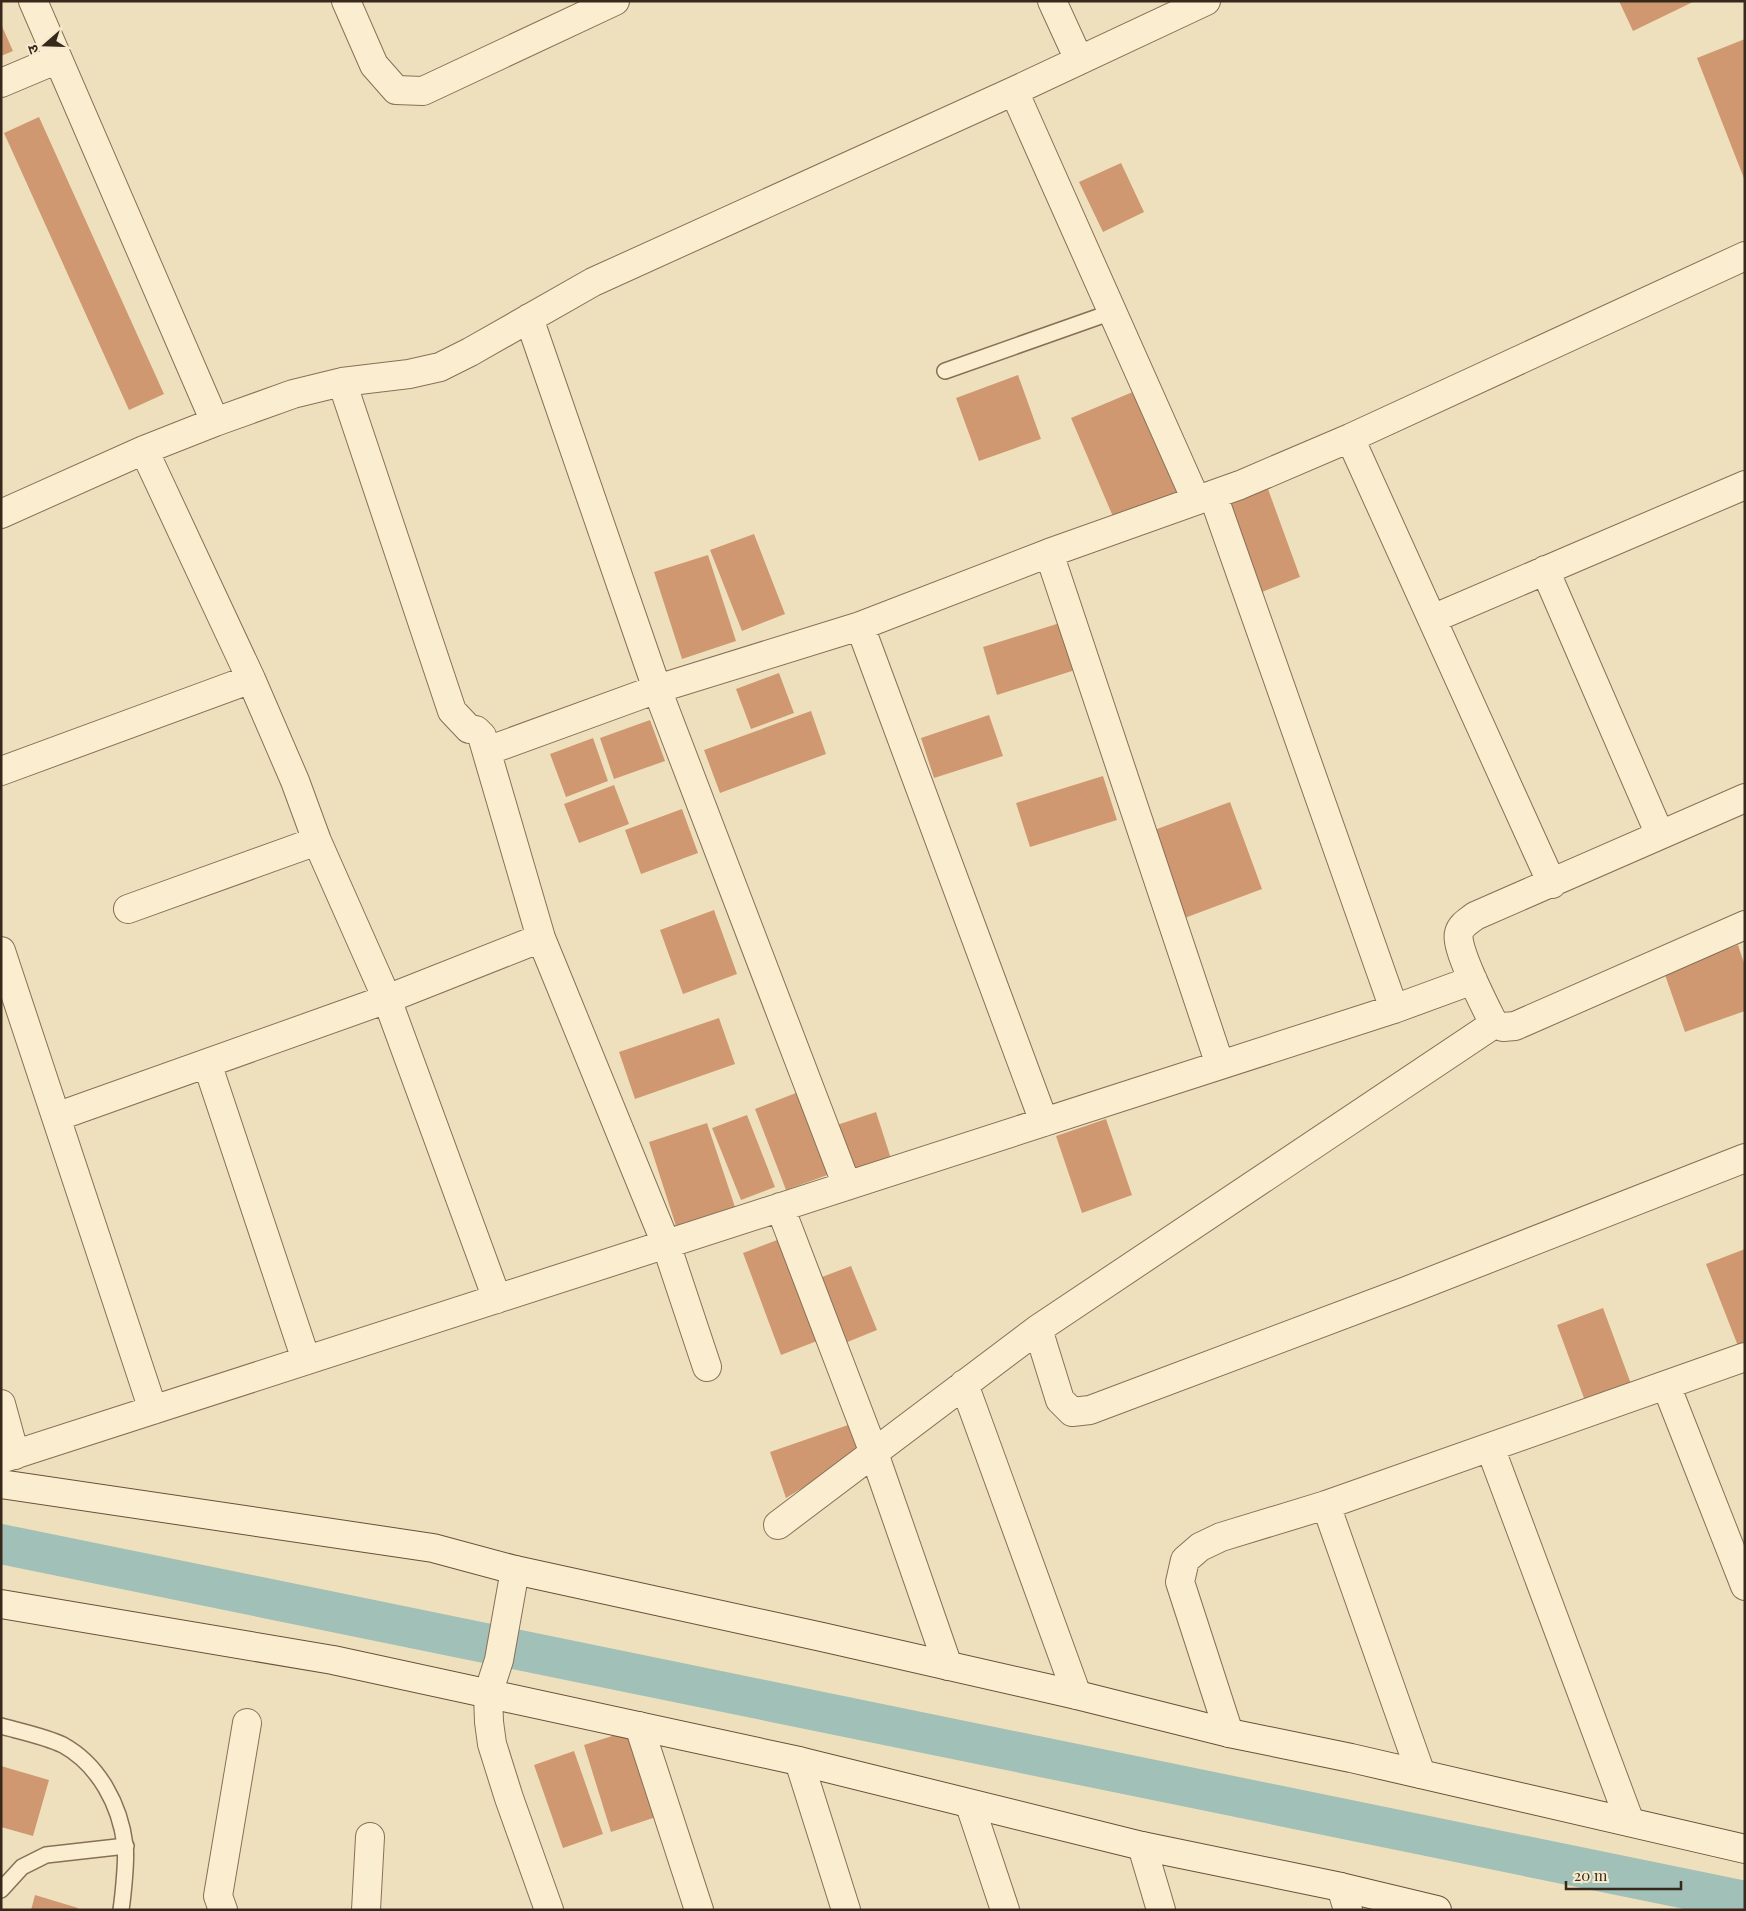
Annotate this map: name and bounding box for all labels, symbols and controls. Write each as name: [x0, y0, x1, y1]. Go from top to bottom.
north arrow: [20, 20, 70, 70]
text: उ: [22, 42, 43, 57]
scale bar: [1566, 1858, 1681, 1890]
text: 20 m: [1574, 1865, 1608, 1885]

